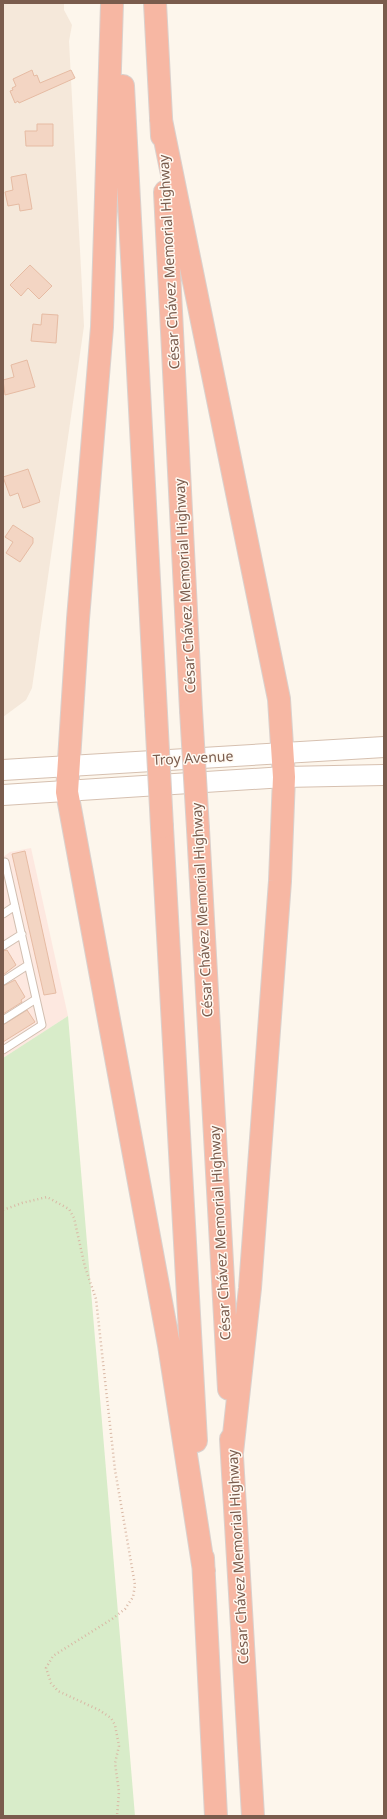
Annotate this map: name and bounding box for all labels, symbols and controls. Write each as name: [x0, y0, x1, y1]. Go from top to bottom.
street label: César Chávez Memorial Highway: [153, 153, 184, 370]
street label: César Chávez Memorial Highway: [169, 477, 200, 694]
street label: Troy Avenue: [152, 746, 234, 769]
street label: César Chávez Memorial Highway: [186, 801, 217, 1018]
street label: César Chávez Memorial Highway: [204, 1124, 235, 1341]
street label: César Chávez Memorial Highway: [222, 1448, 253, 1665]

